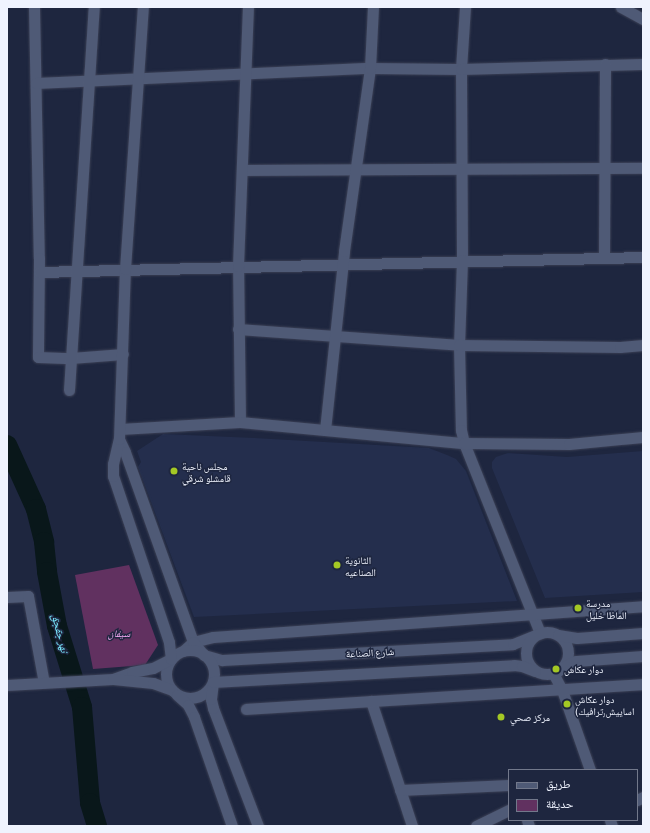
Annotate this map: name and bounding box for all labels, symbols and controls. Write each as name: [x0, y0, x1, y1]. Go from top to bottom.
place label: مجلس ناحية قامشلو شرقي: [182, 459, 231, 482]
marker: مجلس ناحية قامشلو شرقي: [169, 466, 179, 476]
place label: الثانوية الصناعيه: [345, 553, 376, 576]
marker: الثانوية الصناعيه: [332, 560, 342, 570]
place label: مدرسة الماظا خليل: [586, 596, 627, 620]
marker: مدرسة الماظا خليل: [573, 603, 583, 613]
water label: نهر جقجق: [50, 612, 72, 654]
park label: سيفان: [108, 627, 130, 639]
street label: شارع الصناعة: [346, 645, 394, 659]
place label: دوار عكاش: [564, 663, 603, 675]
marker: دوار عكاش: [551, 664, 561, 674]
place label: دوار عكاش (اساييش٫ترافيك: [575, 692, 634, 716]
marker: دوار عكاش (اساييش٫ترافيك: [562, 699, 572, 709]
marker: مركز صحي: [495, 711, 507, 723]
place label: مركز صحي: [510, 711, 550, 723]
legend: [508, 769, 638, 821]
text: طريق: [546, 774, 571, 792]
text: حديقة: [546, 794, 574, 812]

